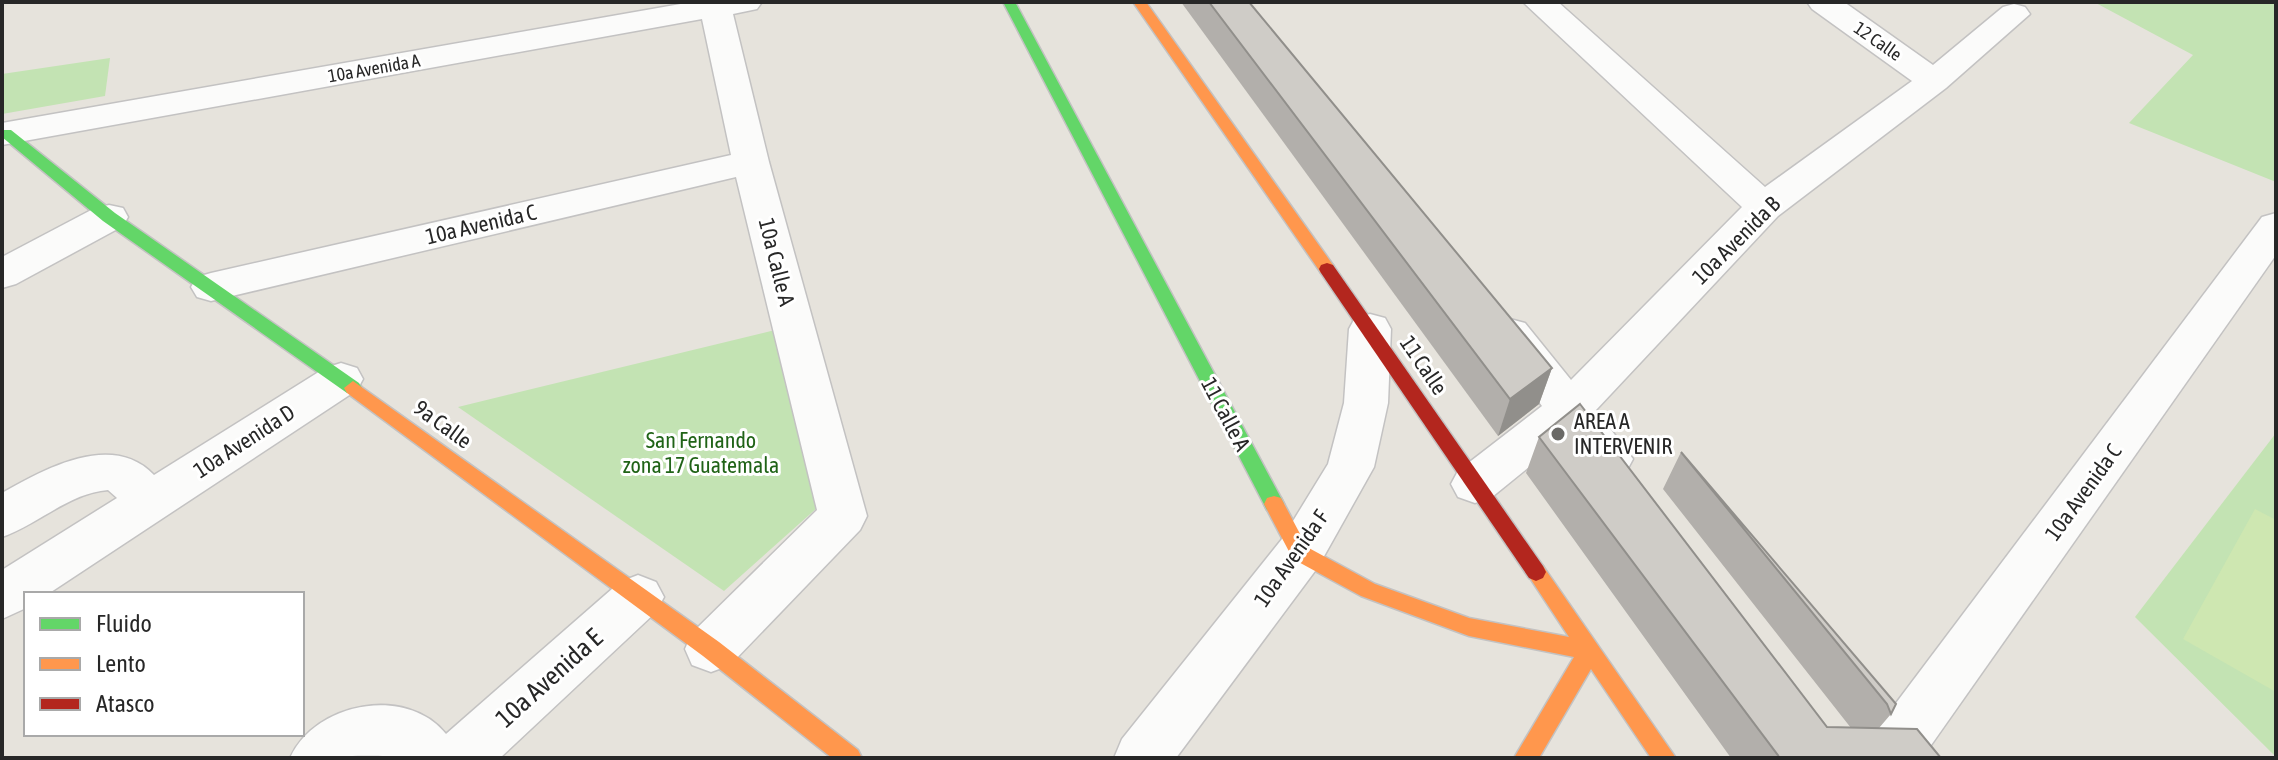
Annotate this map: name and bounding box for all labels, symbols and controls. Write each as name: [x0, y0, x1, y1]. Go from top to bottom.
street label: 12 Calle: [1850, 17, 1906, 65]
street label: 10a Avenida A: [326, 50, 422, 86]
street label: 10a Avenida B: [1687, 190, 1786, 289]
street label: 10a Avenida C: [423, 199, 539, 249]
street label: 10a Calle A: [754, 216, 800, 309]
street label: 11 Calle: [1395, 331, 1453, 399]
street label: 11 Calle A: [1196, 373, 1256, 455]
street label: 9a Calle: [409, 394, 477, 454]
street label: 10a Avenida D: [189, 399, 299, 483]
place label: AREA A INTERVENIR: [1574, 408, 1672, 459]
marker: AREA A INTERVENIR: [1549, 425, 1567, 443]
park label: San Fernando zona 17 Guatemala: [623, 427, 779, 478]
street label: 10a Avenida C: [2039, 439, 2127, 545]
street label: 10a Avenida F: [1248, 505, 1334, 611]
legend: [24, 592, 304, 736]
text: Fluido: [96, 610, 152, 637]
street label: 10a Avenida E: [490, 622, 608, 734]
text: Lento: [96, 650, 146, 677]
text: Atasco: [96, 690, 154, 717]

